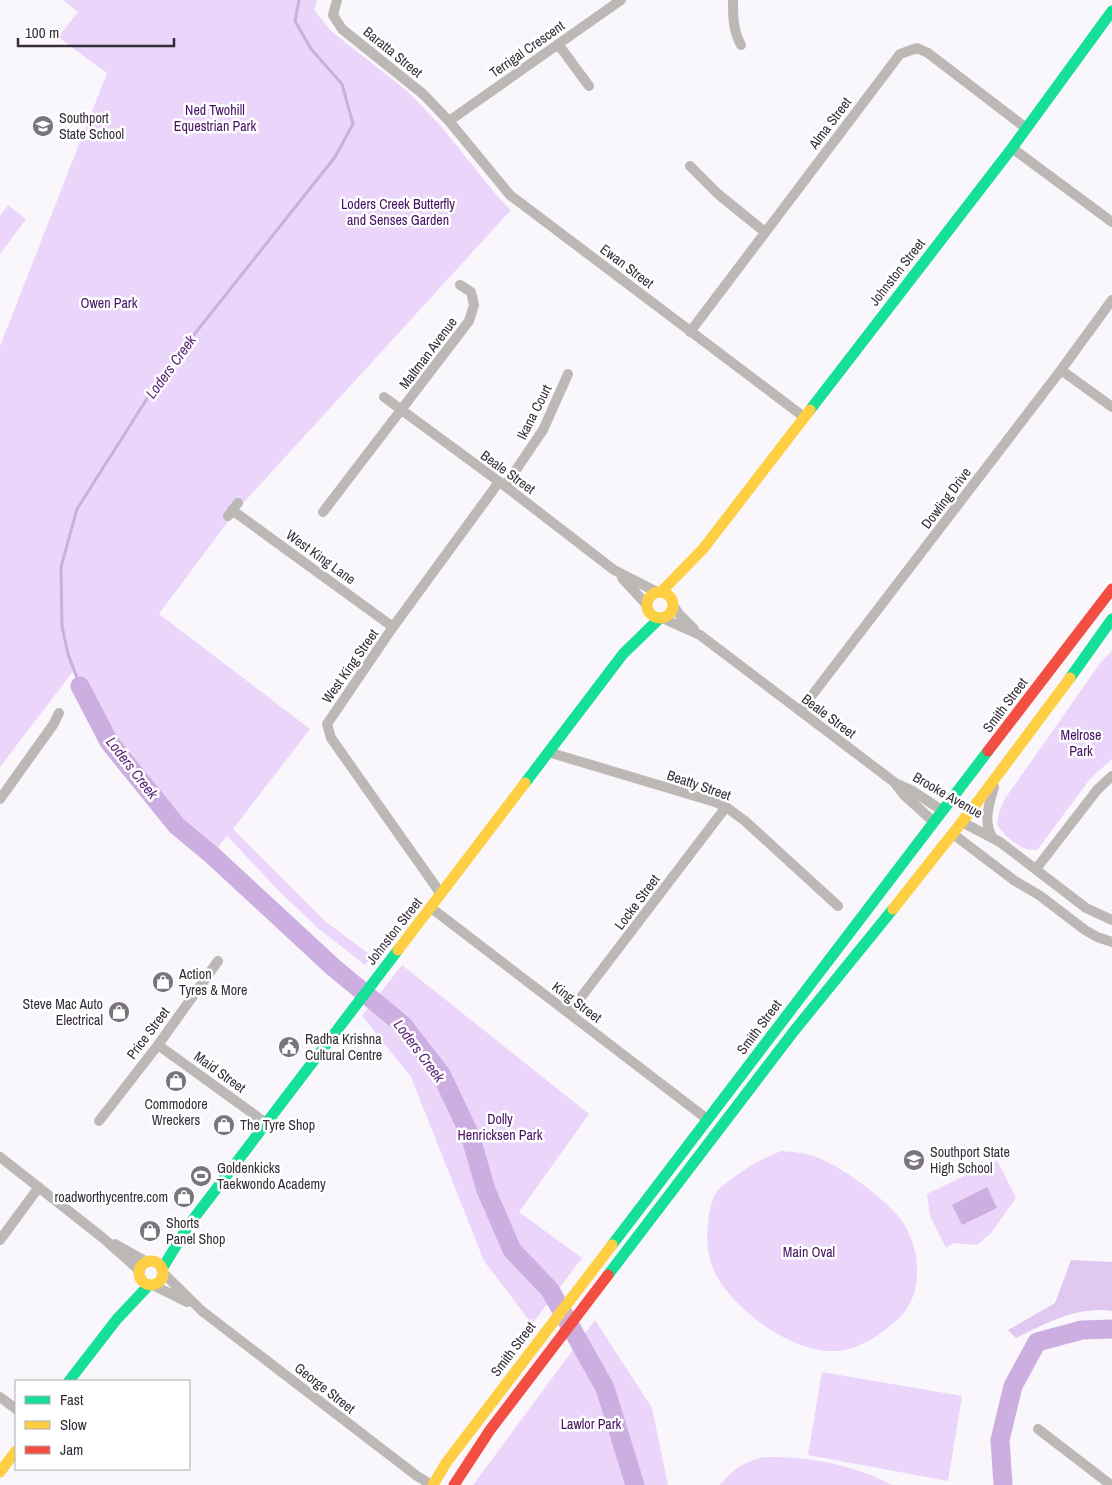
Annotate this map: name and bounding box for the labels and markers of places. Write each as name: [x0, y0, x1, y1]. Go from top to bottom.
place label: Southport State School: [59, 109, 124, 143]
school or university icon: Southport State School: [31, 114, 55, 138]
place label: Action Tyres & More: [178, 965, 247, 999]
shop icon: Action Tyres & More: [151, 970, 175, 994]
place label: Steve Mac Auto Electrical: [23, 995, 103, 1029]
shop icon: Steve Mac Auto Electrical: [107, 1000, 131, 1024]
place label: Radha Krishna Cultural Centre: [305, 1030, 382, 1064]
public building icon: Radha Krishna Cultural Centre: [277, 1035, 301, 1059]
shop icon: Commodore Wreckers: [164, 1069, 188, 1093]
place label: Commodore Wreckers: [144, 1095, 208, 1129]
shop icon: The Tyre Shop: [212, 1113, 236, 1137]
place label: The Tyre Shop: [240, 1116, 315, 1134]
place label: Southport State High School: [930, 1143, 1010, 1177]
school or university icon: Southport State High School: [902, 1148, 926, 1172]
place label: Goldenkicks Taekwondo Academy: [217, 1159, 326, 1193]
sports icon: Goldenkicks Taekwondo Academy: [189, 1164, 213, 1188]
shop icon: roadworthycentre.com: [172, 1185, 196, 1209]
place label: roadworthycentre.com: [54, 1188, 168, 1206]
place label: Shorts Panel Shop: [166, 1214, 225, 1248]
shop icon: Shorts Panel Shop: [138, 1219, 162, 1243]

